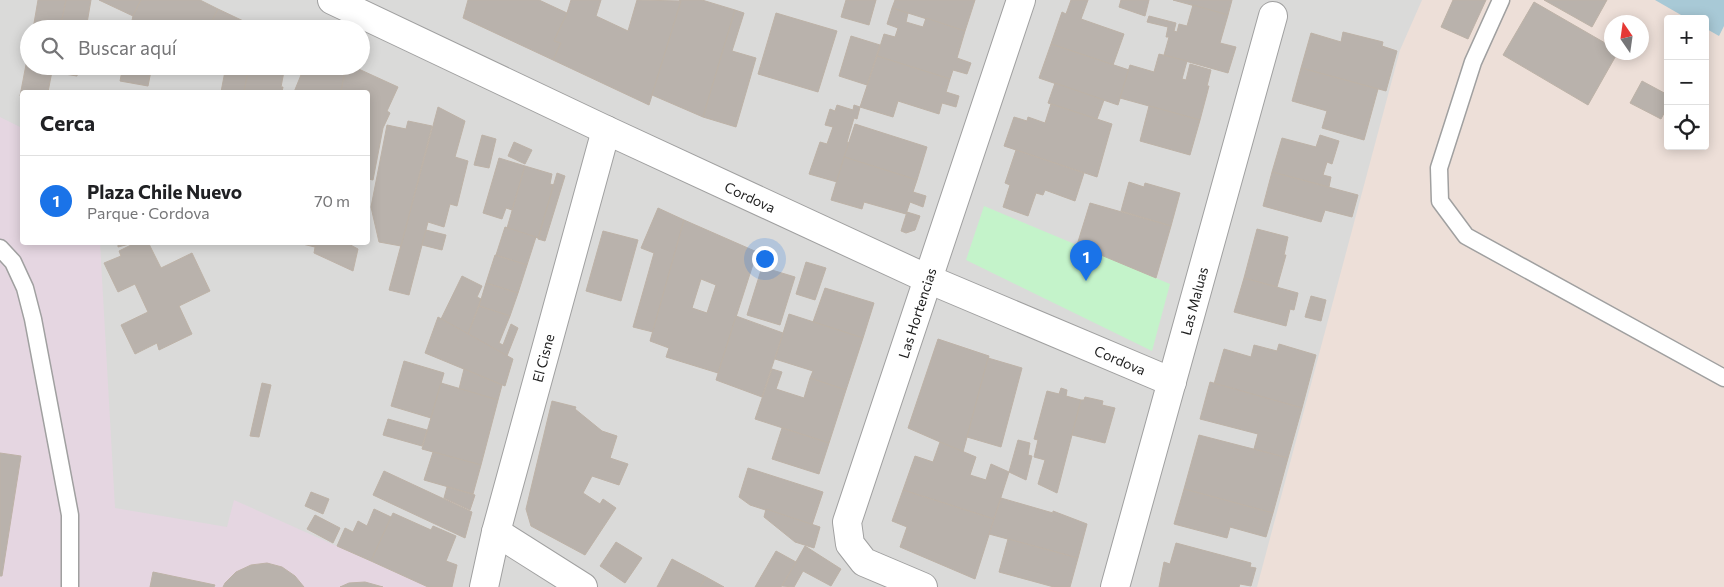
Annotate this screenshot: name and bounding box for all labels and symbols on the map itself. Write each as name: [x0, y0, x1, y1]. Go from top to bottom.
north arrow: [1604, 15, 1649, 60]
street label: Cordova: [722, 178, 778, 216]
pin: 1: [1070, 240, 1102, 281]
your location: [752, 246, 778, 272]
street label: Las Maluas: [1177, 265, 1211, 337]
street label: Las Hortencias: [894, 266, 940, 360]
street label: El Cisne: [528, 332, 558, 384]
street label: Cordova: [1092, 342, 1148, 378]

